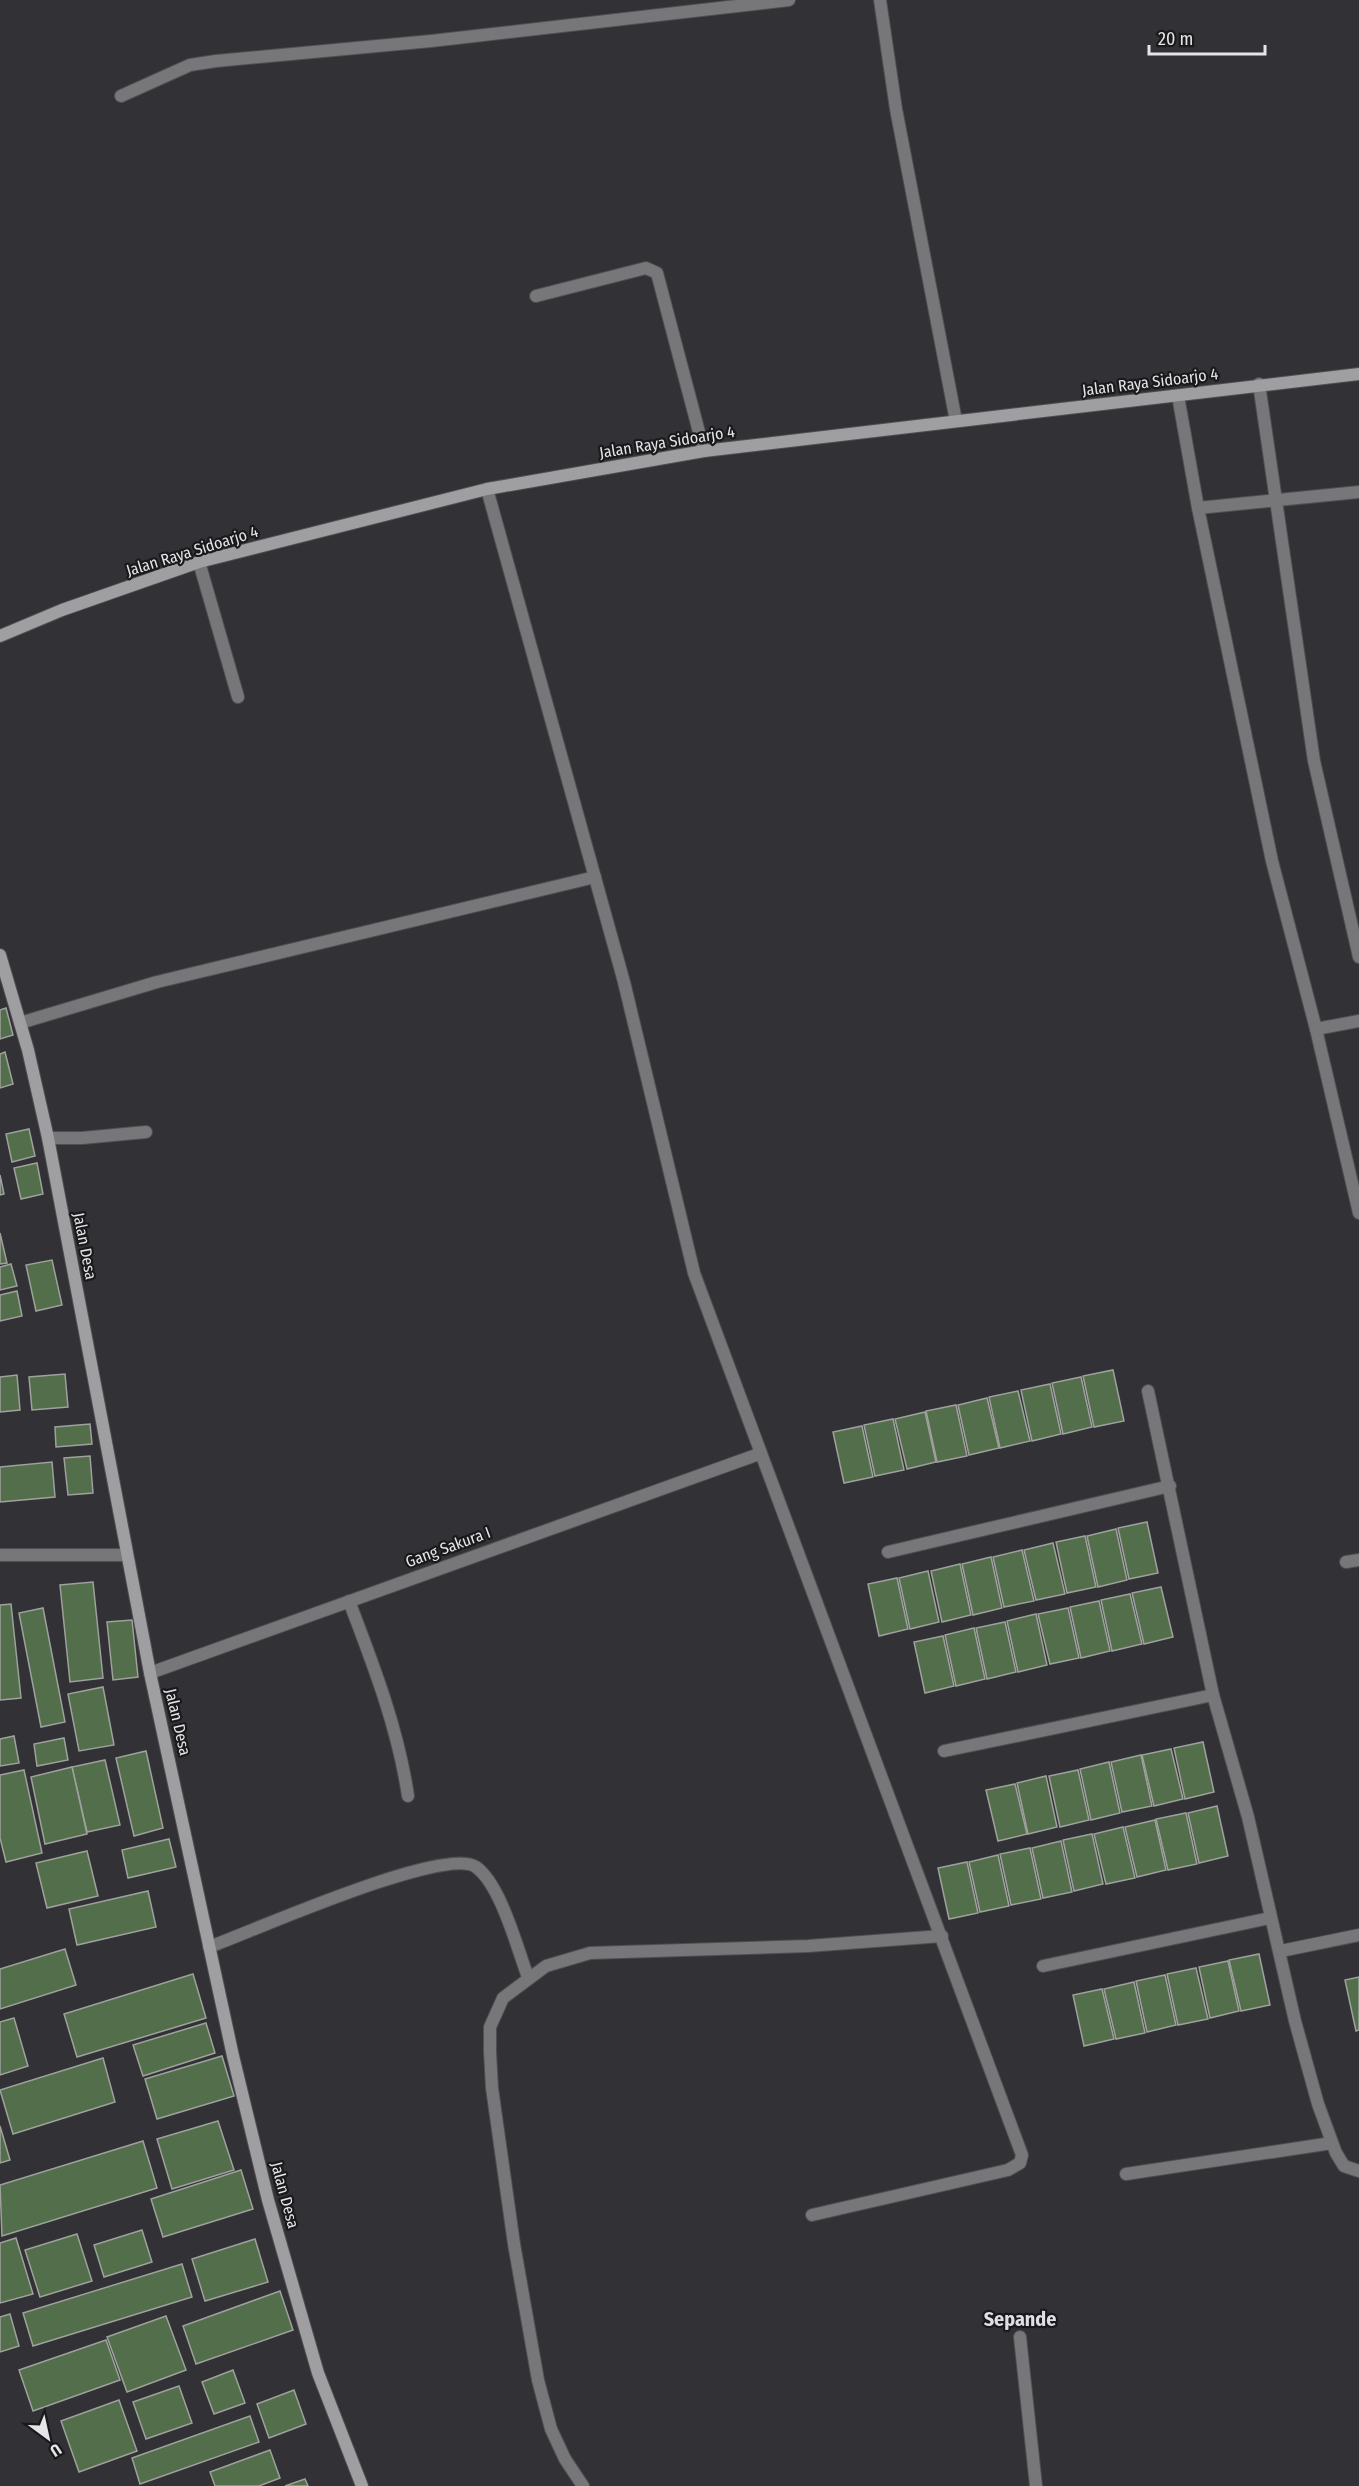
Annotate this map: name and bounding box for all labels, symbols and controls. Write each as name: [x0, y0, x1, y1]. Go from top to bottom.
scale bar: [1149, 18, 1264, 56]
text: 20 m: [1158, 28, 1193, 50]
street label: Jalan Raya Sidoarjo 4: [1081, 364, 1219, 400]
street label: Jalan Raya Sidoarjo 4: [598, 422, 736, 462]
street label: Jalan Raya Sidoarjo 4: [124, 522, 260, 580]
street label: Jalan Desa: [69, 1211, 101, 1281]
street label: Gang Sakura I: [403, 1523, 493, 1571]
street label: Jalan Desa: [161, 1687, 195, 1757]
street label: Jalan Desa: [267, 2160, 303, 2230]
district label: Sepande: [984, 2307, 1056, 2331]
north arrow: [18, 2408, 78, 2468]
text: U: [47, 2440, 65, 2461]

